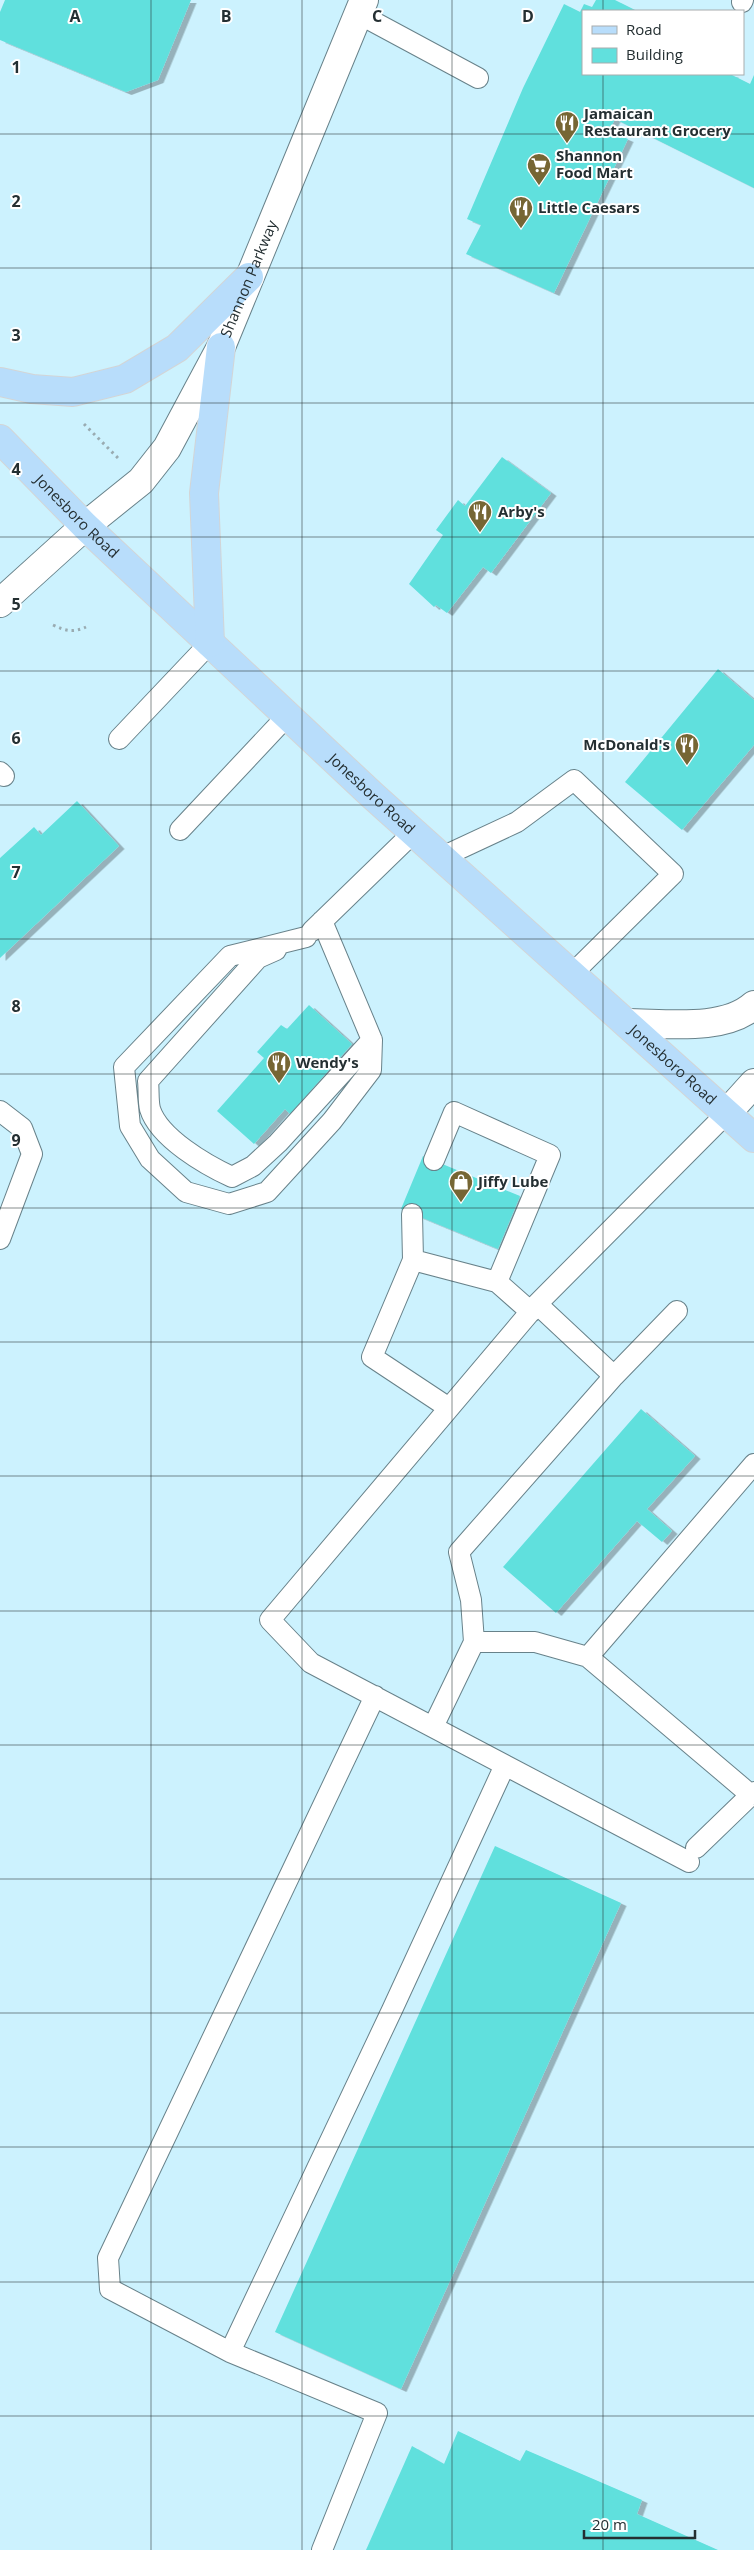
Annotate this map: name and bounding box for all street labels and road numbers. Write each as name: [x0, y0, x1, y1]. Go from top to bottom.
street label: Shannon Parkway: [215, 216, 281, 340]
street label: Jonesboro Road: [30, 468, 124, 562]
street label: Jonesboro Road: [323, 747, 420, 838]
street label: Jonesboro Road: [624, 1018, 721, 1109]

